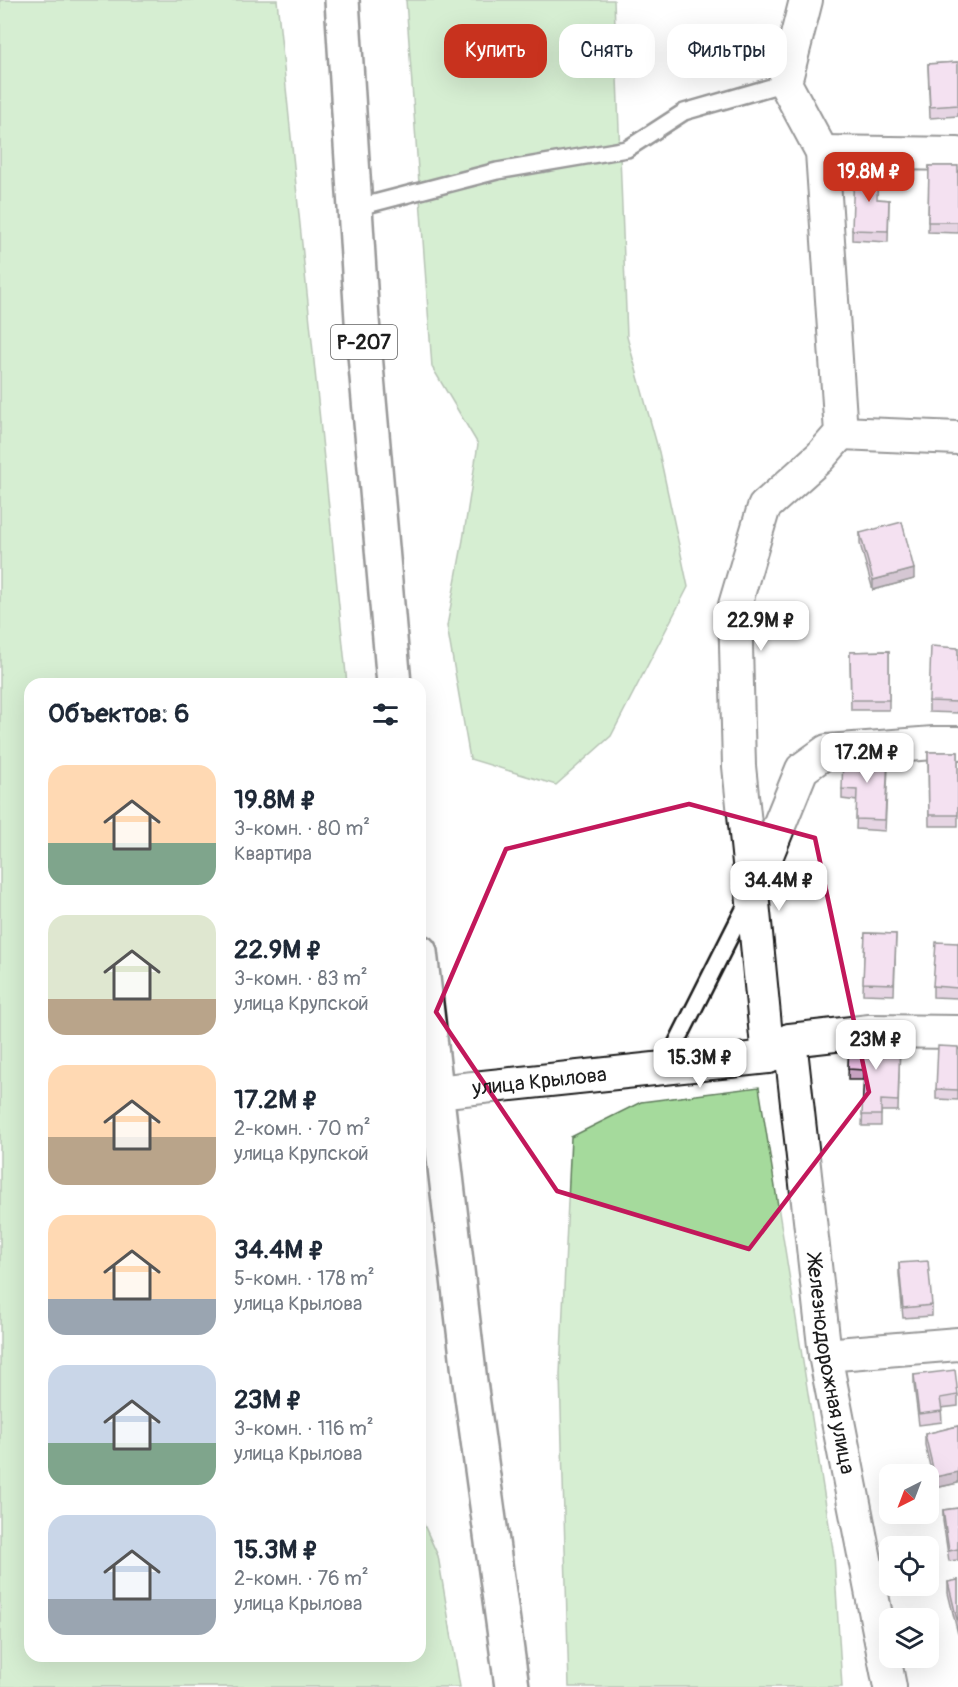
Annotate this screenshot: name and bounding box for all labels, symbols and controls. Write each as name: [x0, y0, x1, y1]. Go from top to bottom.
chip: Купить: [444, 24, 547, 78]
chip: Снять: [559, 24, 655, 78]
chip: Фильтры: [667, 24, 787, 78]
pin: 19.8M ₽: [814, 152, 924, 203]
text: 19.8M ₽: [837, 159, 901, 184]
road number: Р-207: [331, 325, 397, 359]
pin: 22.9M ₽: [706, 601, 816, 652]
text: 22.9M ₽: [727, 608, 795, 633]
text: Объектов: 6: [48, 698, 189, 730]
icon: filters: [369, 698, 402, 731]
pin: 17.2M ₽: [812, 733, 922, 784]
text: 17.2M ₽: [835, 740, 899, 765]
text: 19.8M ₽: [234, 784, 316, 816]
icon: home: [96, 789, 168, 861]
text: 3-комн. · 80 m²: [234, 816, 370, 841]
text: Квартира: [234, 841, 312, 866]
pin: 34.4M ₽: [724, 861, 834, 912]
text: 34.4M ₽: [744, 868, 814, 893]
text: 22.9M ₽: [234, 934, 322, 966]
icon: home: [96, 939, 168, 1011]
text: 3-комн. · 83 m²: [234, 966, 368, 991]
text: улица Крупской: [234, 991, 369, 1016]
pin: 23M ₽: [834, 1020, 918, 1071]
text: 23M ₽: [850, 1027, 902, 1052]
pin: 15.3M ₽: [645, 1038, 755, 1089]
text: 15.3M ₽: [668, 1045, 732, 1070]
street label: улица Крылова: [470, 1061, 608, 1102]
text: 17.2M ₽: [234, 1084, 318, 1116]
icon: home: [96, 1089, 168, 1161]
text: 2-комн. · 70 m²: [234, 1116, 371, 1141]
text: улица Крупской: [234, 1141, 369, 1166]
text: 34.4M ₽: [234, 1234, 324, 1266]
icon: home: [96, 1239, 168, 1311]
street label: Железнодорожная улица: [800, 1250, 861, 1476]
text: 5-комн. · 178 m²: [234, 1266, 375, 1291]
text: улица Крылова: [234, 1291, 362, 1316]
text: 23M ₽: [234, 1384, 302, 1416]
icon: home: [96, 1389, 168, 1461]
text: 3-комн. · 116 m²: [234, 1416, 374, 1441]
text: улица Крылова: [234, 1441, 362, 1466]
north arrow: [879, 1464, 939, 1524]
map controls: [879, 1464, 939, 1668]
text: 15.3M ₽: [234, 1534, 318, 1566]
button: locate: [879, 1536, 939, 1596]
icon: home: [96, 1539, 168, 1611]
text: 2-комн. · 76 m²: [234, 1566, 369, 1591]
text: улица Крылова: [234, 1591, 362, 1616]
button: layers: [879, 1608, 939, 1668]

